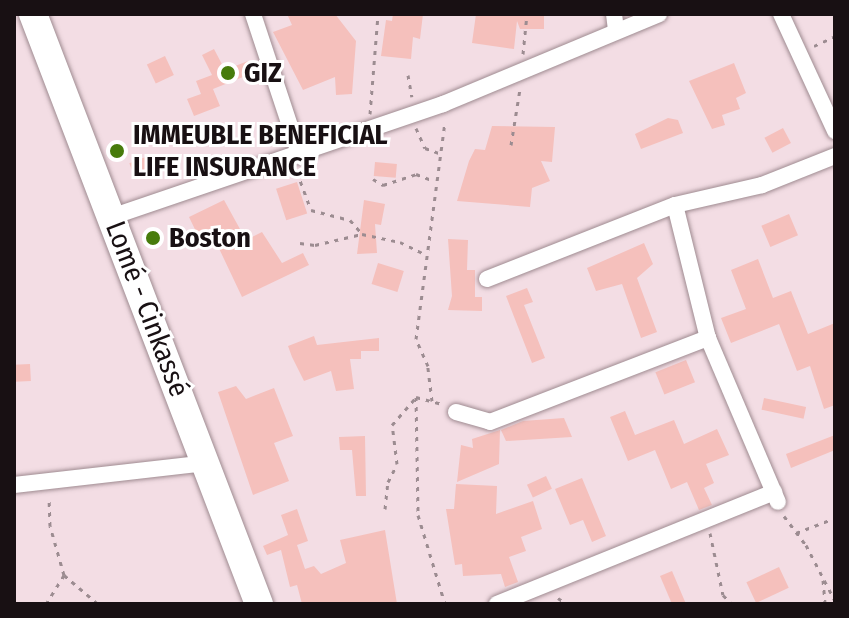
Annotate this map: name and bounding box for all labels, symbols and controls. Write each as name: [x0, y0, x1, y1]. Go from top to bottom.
place label: GIZ: [244, 56, 282, 90]
marker: GIZ: [219, 64, 237, 82]
place label: IMMEUBLE BENEFICIAL LIFE INSURANCE: [133, 118, 388, 184]
marker: IMMEUBLE BENEFICIAL LIFE INSURANCE: [108, 142, 126, 160]
street label: Lomé - Cinkassé: [98, 217, 196, 401]
place label: Boston: [169, 221, 251, 255]
marker: Boston: [144, 229, 162, 247]

